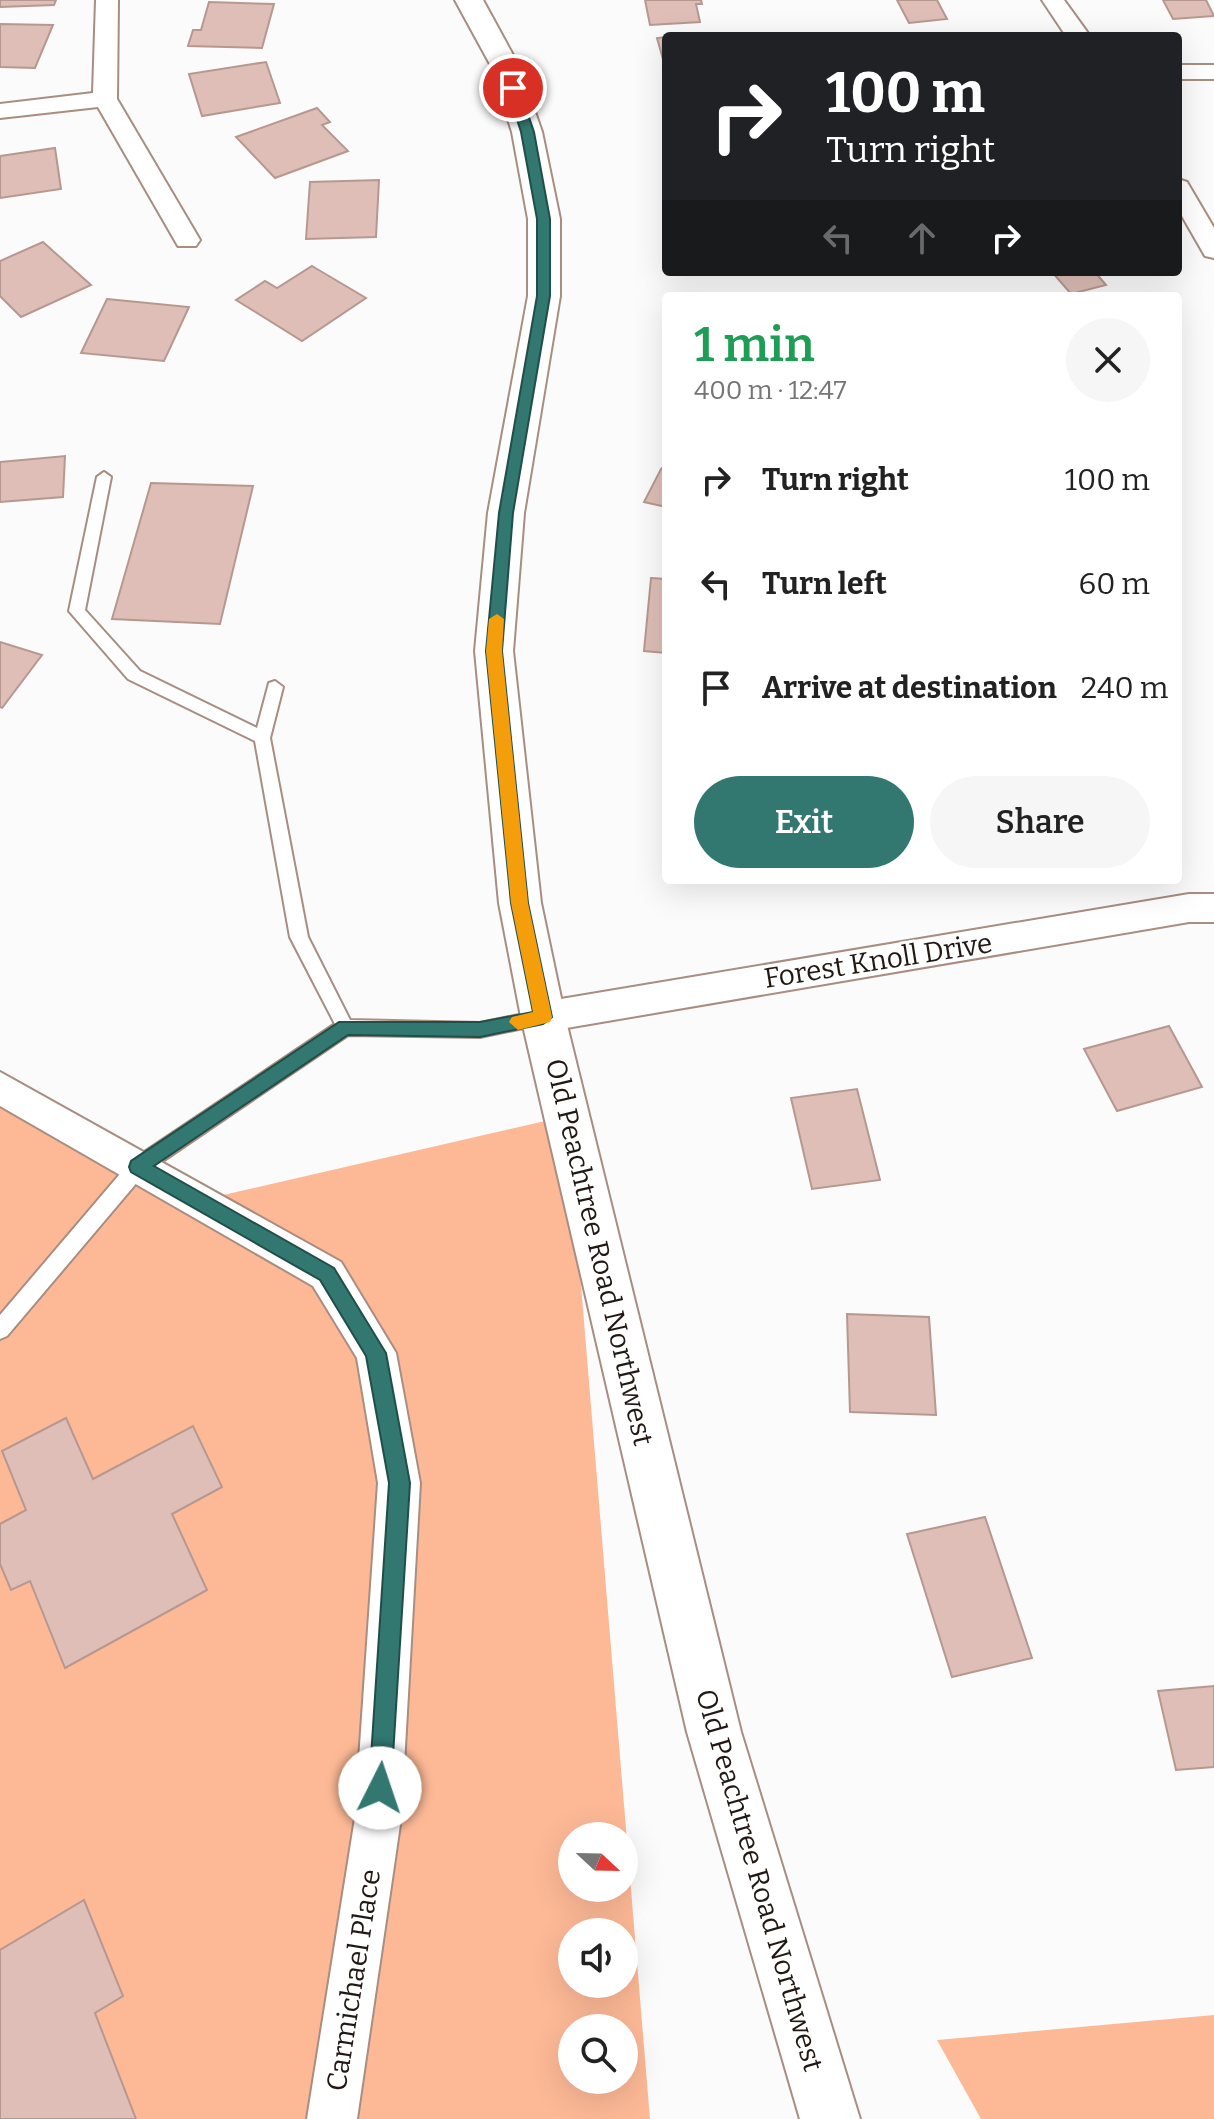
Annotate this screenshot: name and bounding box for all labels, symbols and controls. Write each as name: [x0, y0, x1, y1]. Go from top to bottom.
pin: [479, 54, 547, 122]
text: 100 m: [826, 60, 985, 127]
icon: right: [694, 64, 798, 168]
icon: arrive: [491, 66, 535, 110]
text: Turn right: [826, 128, 995, 172]
icon: left: [816, 216, 860, 260]
icon: ahead: [900, 216, 944, 260]
icon: right: [984, 216, 1028, 260]
text: 1 min: [694, 316, 815, 374]
button: close: [1066, 318, 1150, 402]
text: 400 m · 12:47: [694, 375, 846, 406]
icon: right: [694, 458, 738, 502]
text: Turn right: [762, 462, 909, 498]
text: 100 m: [1065, 462, 1150, 498]
icon: left: [694, 562, 738, 606]
text: Turn left: [762, 566, 887, 602]
text: 60 m: [1079, 566, 1150, 602]
icon: arrive: [694, 666, 738, 710]
text: Arrive at destination: [762, 670, 1057, 706]
text: 240 m: [1081, 670, 1168, 706]
button: Exit: [694, 776, 914, 868]
button: Share: [930, 776, 1150, 868]
street label: Forest Knoll Drive: [762, 926, 995, 995]
street label: Old Peachtree Road Northwest: [539, 1055, 660, 1449]
street label: Old Peachtree Road Northwest: [689, 1685, 830, 2075]
position arrow: [338, 1746, 422, 1830]
north arrow: [558, 1822, 638, 1902]
map controls: [558, 1822, 638, 2094]
street label: Carmichael Place: [320, 1867, 387, 2093]
button: sound: [558, 1918, 638, 1998]
button: search: [558, 2014, 638, 2094]

